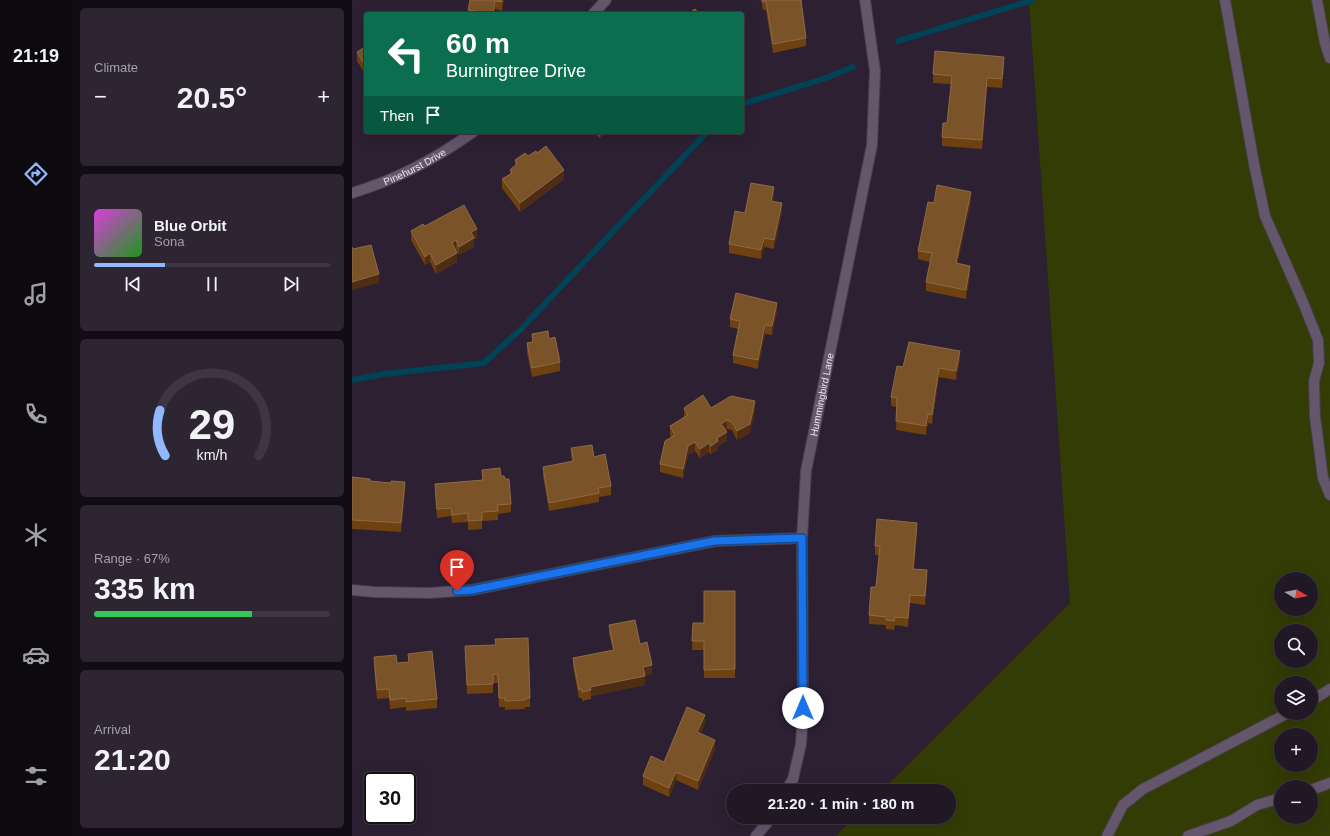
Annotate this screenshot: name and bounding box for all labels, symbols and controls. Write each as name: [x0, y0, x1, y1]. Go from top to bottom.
icon: left: [380, 28, 432, 80]
text: 60 m: [446, 28, 510, 59]
text: 21:19: [13, 46, 59, 66]
text: Climate: [94, 60, 138, 75]
text: Burningtree Drive: [446, 61, 586, 81]
text: 20.5°: [177, 81, 247, 114]
text: −: [94, 84, 107, 109]
text: +: [317, 84, 330, 109]
icon: arrive: [422, 104, 444, 126]
text: Then: [380, 107, 414, 124]
street label: Pinehurst Drive: [382, 146, 448, 187]
icon: directions: [22, 160, 50, 188]
text: Blue Orbit: [154, 217, 227, 234]
text: Sona: [154, 234, 184, 249]
icon: previous: [122, 273, 144, 295]
icon: pause: [201, 273, 223, 295]
icon: next: [280, 273, 302, 295]
icon: music: [22, 280, 50, 308]
street label: Hummingbird Lane: [808, 352, 836, 437]
icon: phone: [22, 400, 50, 428]
text: 29: [189, 401, 235, 448]
text: km/h: [197, 447, 228, 463]
icon: climate: [22, 521, 50, 549]
pin: [440, 550, 474, 591]
text: Range · 67%: [94, 551, 170, 566]
icon: arrive: [446, 556, 468, 578]
text: 335 km: [94, 572, 196, 605]
north arrow: [1274, 572, 1318, 616]
map controls: [1274, 572, 1318, 824]
button: search: [1274, 624, 1318, 668]
icon: car: [22, 641, 50, 669]
button: layers: [1274, 676, 1318, 720]
position arrow: [782, 687, 824, 729]
text: Arrival: [94, 722, 131, 737]
button: +: [1274, 728, 1318, 772]
text: 21:20: [94, 743, 171, 776]
icon: filters: [22, 762, 50, 790]
speed limit sign: 30: [364, 772, 416, 824]
button: −: [1274, 780, 1318, 824]
text: 21:20 · 1 min · 180 m: [768, 795, 914, 812]

